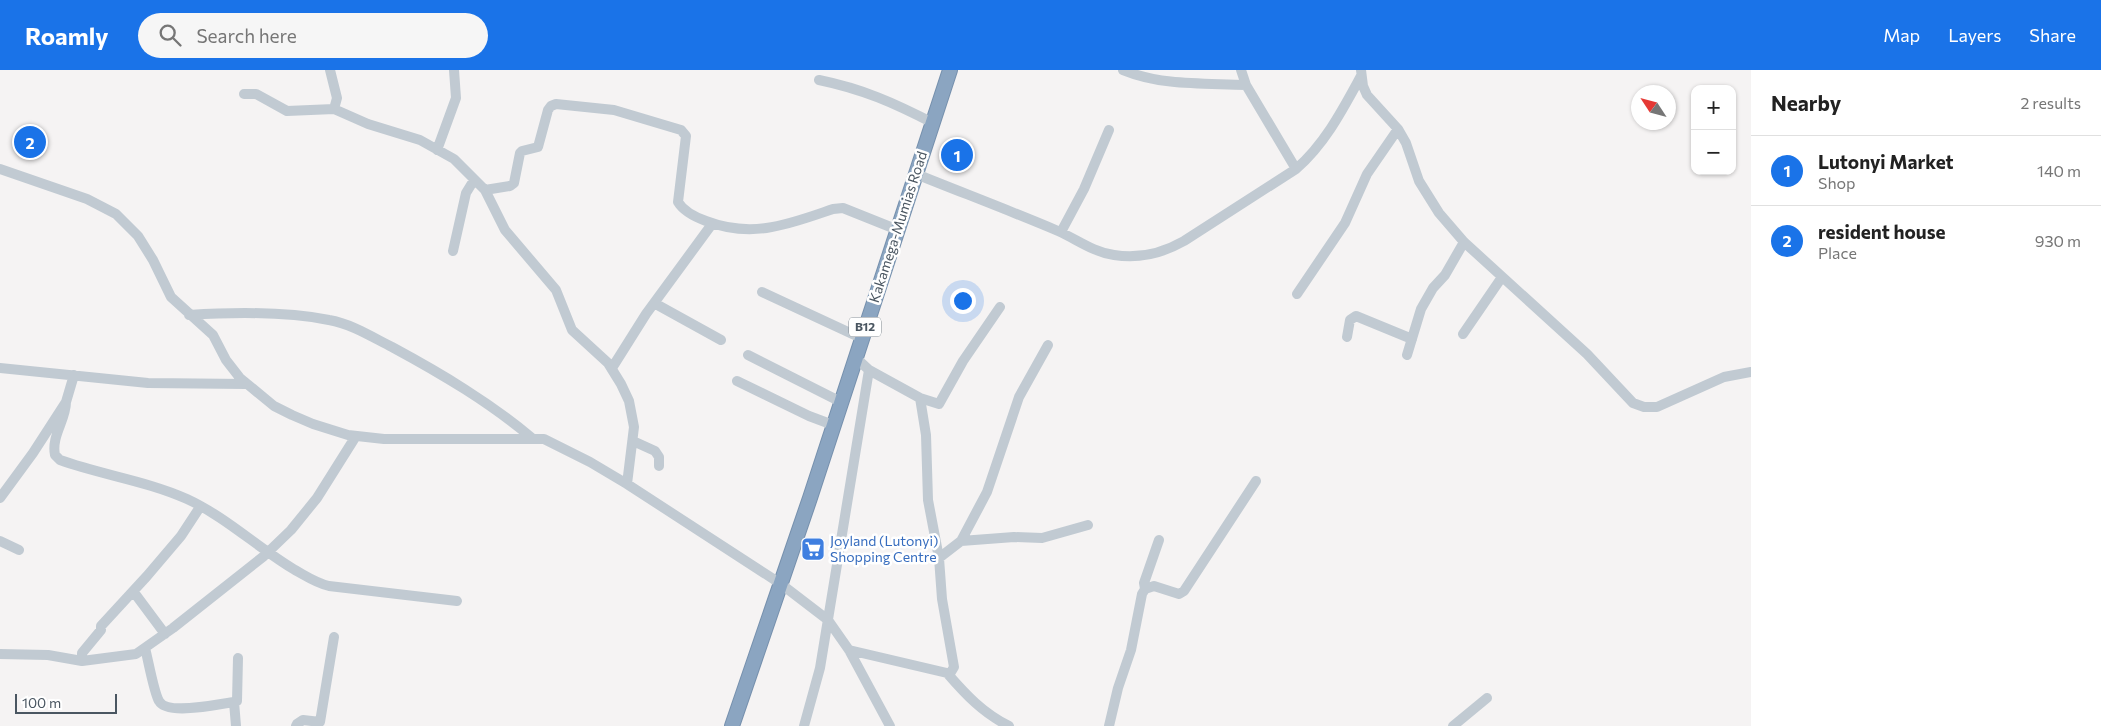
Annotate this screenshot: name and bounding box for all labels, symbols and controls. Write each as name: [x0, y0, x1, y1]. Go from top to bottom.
search box: [138, 13, 488, 58]
text: Roamly: [25, 21, 108, 50]
icon: search: [156, 21, 184, 49]
text: Search here: [196, 24, 297, 47]
text: Map: [1883, 24, 1920, 46]
text: Layers: [1948, 24, 2001, 46]
text: Share: [2029, 24, 2076, 46]
north arrow: [1631, 85, 1676, 130]
map controls: [1691, 85, 1736, 175]
button: +: [1691, 85, 1736, 130]
text: Nearby: [1771, 90, 1841, 115]
text: 2 results: [2020, 93, 2081, 112]
pin: 2: [14, 123, 46, 161]
button: −: [1691, 130, 1736, 175]
pin: 1: [941, 136, 973, 174]
street label: Kakamega-Mumias Road: [865, 149, 930, 305]
text: Lutonyi Market: [1818, 150, 1954, 173]
text: 1: [1783, 161, 1791, 180]
text: 140 m: [2037, 161, 2081, 180]
text: Shop: [1818, 173, 1856, 192]
text: resident house: [1818, 220, 1946, 243]
text: 2: [1782, 231, 1792, 250]
text: 930 m: [2035, 231, 2081, 250]
text: Place: [1818, 243, 1857, 262]
your location: [950, 288, 976, 314]
road number: B12: [849, 318, 881, 336]
place label: Joyland (Lutonyi) Shopping Centre: [830, 532, 938, 565]
supermarket icon: Joyland (Lutonyi) Shopping Centre: [800, 536, 826, 562]
scale bar: [15, 691, 118, 714]
text: 100 m: [22, 694, 61, 711]

